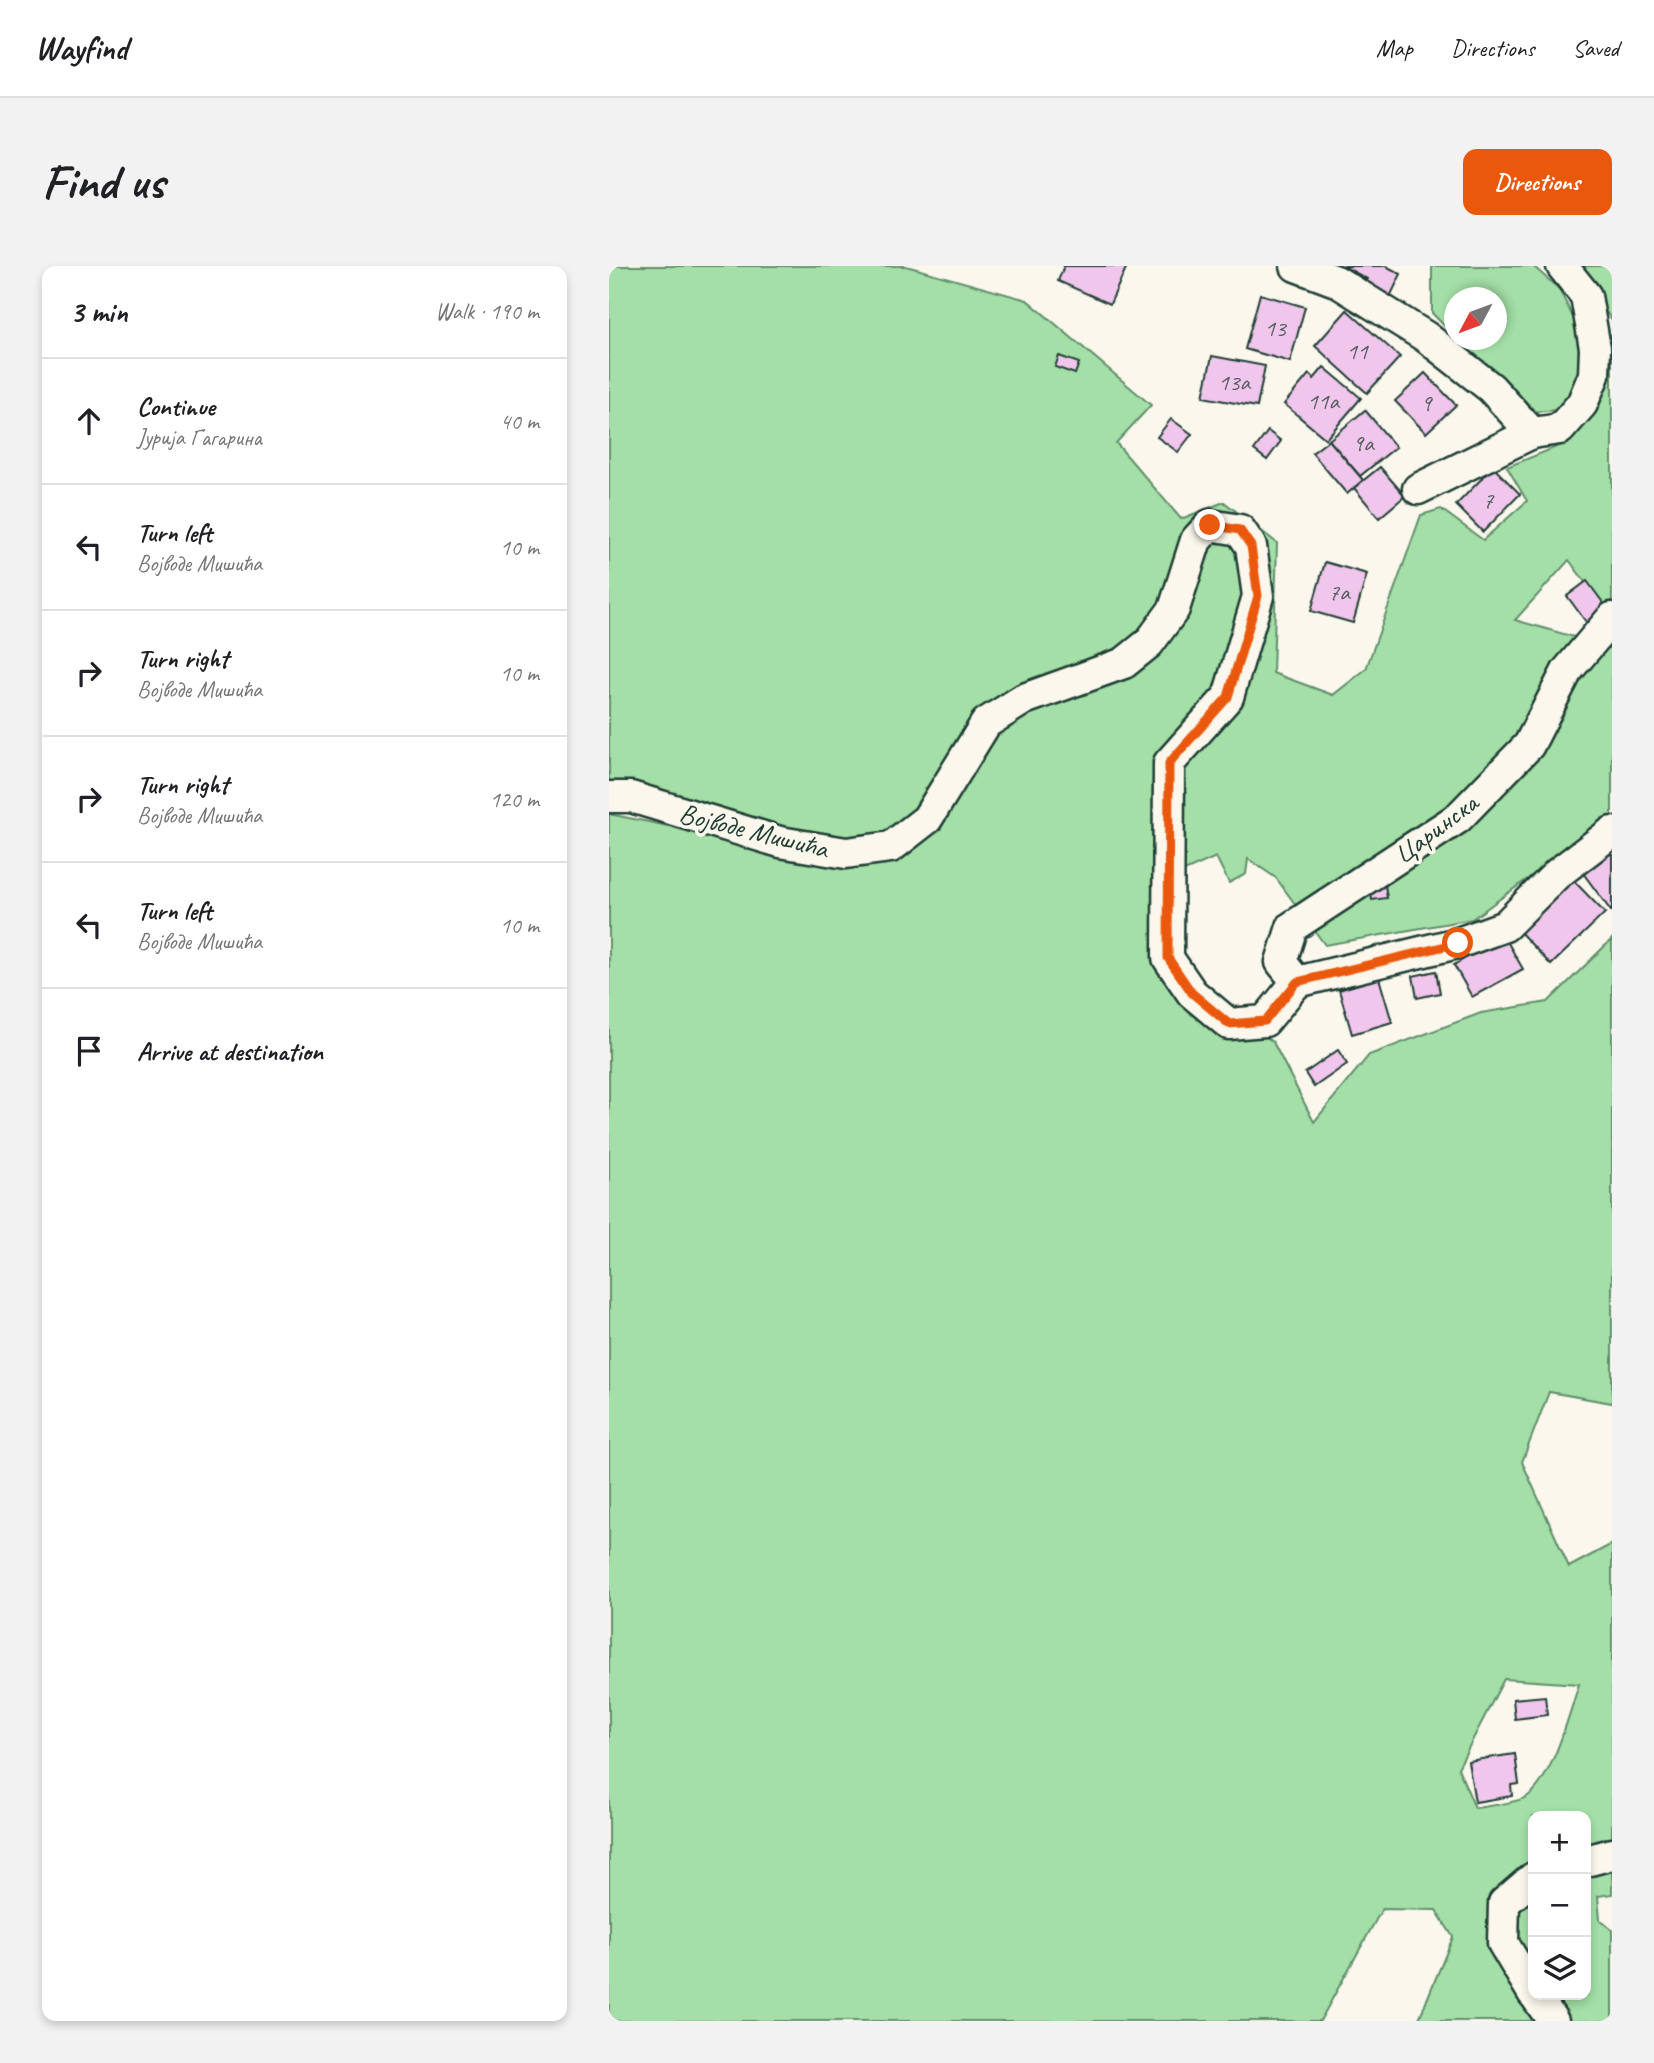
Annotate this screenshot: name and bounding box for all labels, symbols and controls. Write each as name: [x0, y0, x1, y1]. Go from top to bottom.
text: Wayfind: [35, 27, 128, 69]
text: Map: [1376, 33, 1413, 63]
text: Directions: [1451, 33, 1534, 63]
text: Saved: [1572, 33, 1619, 63]
button: Directions: [1463, 149, 1612, 215]
text: Find us: [42, 151, 164, 213]
north arrow: [1444, 287, 1507, 350]
text: 3 min: [70, 293, 127, 331]
text: Walk · 190 m: [435, 297, 539, 326]
house number: 13: [1264, 313, 1288, 343]
house number: 11: [1346, 336, 1369, 366]
house number: 13a: [1218, 367, 1252, 397]
house number: 11a: [1307, 386, 1341, 416]
house number: 9: [1421, 388, 1434, 418]
text: Continue: [137, 390, 215, 423]
icon: ahead: [70, 402, 108, 440]
text: 40 m: [500, 407, 539, 436]
text: Јурија Гагарина: [137, 423, 262, 452]
house number: 9a: [1352, 428, 1375, 458]
house number: 7: [1483, 485, 1495, 515]
route end: [1194, 509, 1225, 540]
text: Turn left: [137, 516, 212, 549]
icon: left: [70, 528, 108, 566]
text: 10 m: [500, 533, 539, 562]
text: Војводе Мишића: [137, 549, 262, 578]
house number: 7a: [1328, 577, 1351, 607]
text: Turn right: [137, 642, 228, 675]
icon: right: [70, 654, 108, 692]
text: 10 m: [500, 659, 539, 688]
text: Војводе Мишића: [137, 675, 262, 704]
text: Turn right: [137, 768, 228, 801]
icon: right: [70, 780, 108, 818]
street label: Царинска: [1386, 784, 1486, 871]
text: 120 m: [490, 785, 539, 814]
street label: Војводе Мишића: [676, 795, 834, 866]
text: Војводе Мишића: [137, 801, 262, 830]
text: Turn left: [137, 894, 212, 927]
icon: left: [70, 906, 108, 944]
text: 10 m: [500, 911, 539, 940]
text: Војводе Мишића: [137, 927, 262, 956]
route start: [1442, 927, 1473, 958]
icon: arrive: [70, 1032, 108, 1070]
text: Arrive at destination: [137, 1035, 323, 1068]
map controls: [1528, 1811, 1591, 2000]
button: +: [1528, 1811, 1591, 1874]
button: −: [1528, 1874, 1591, 1937]
button: layers: [1528, 1937, 1591, 2000]

